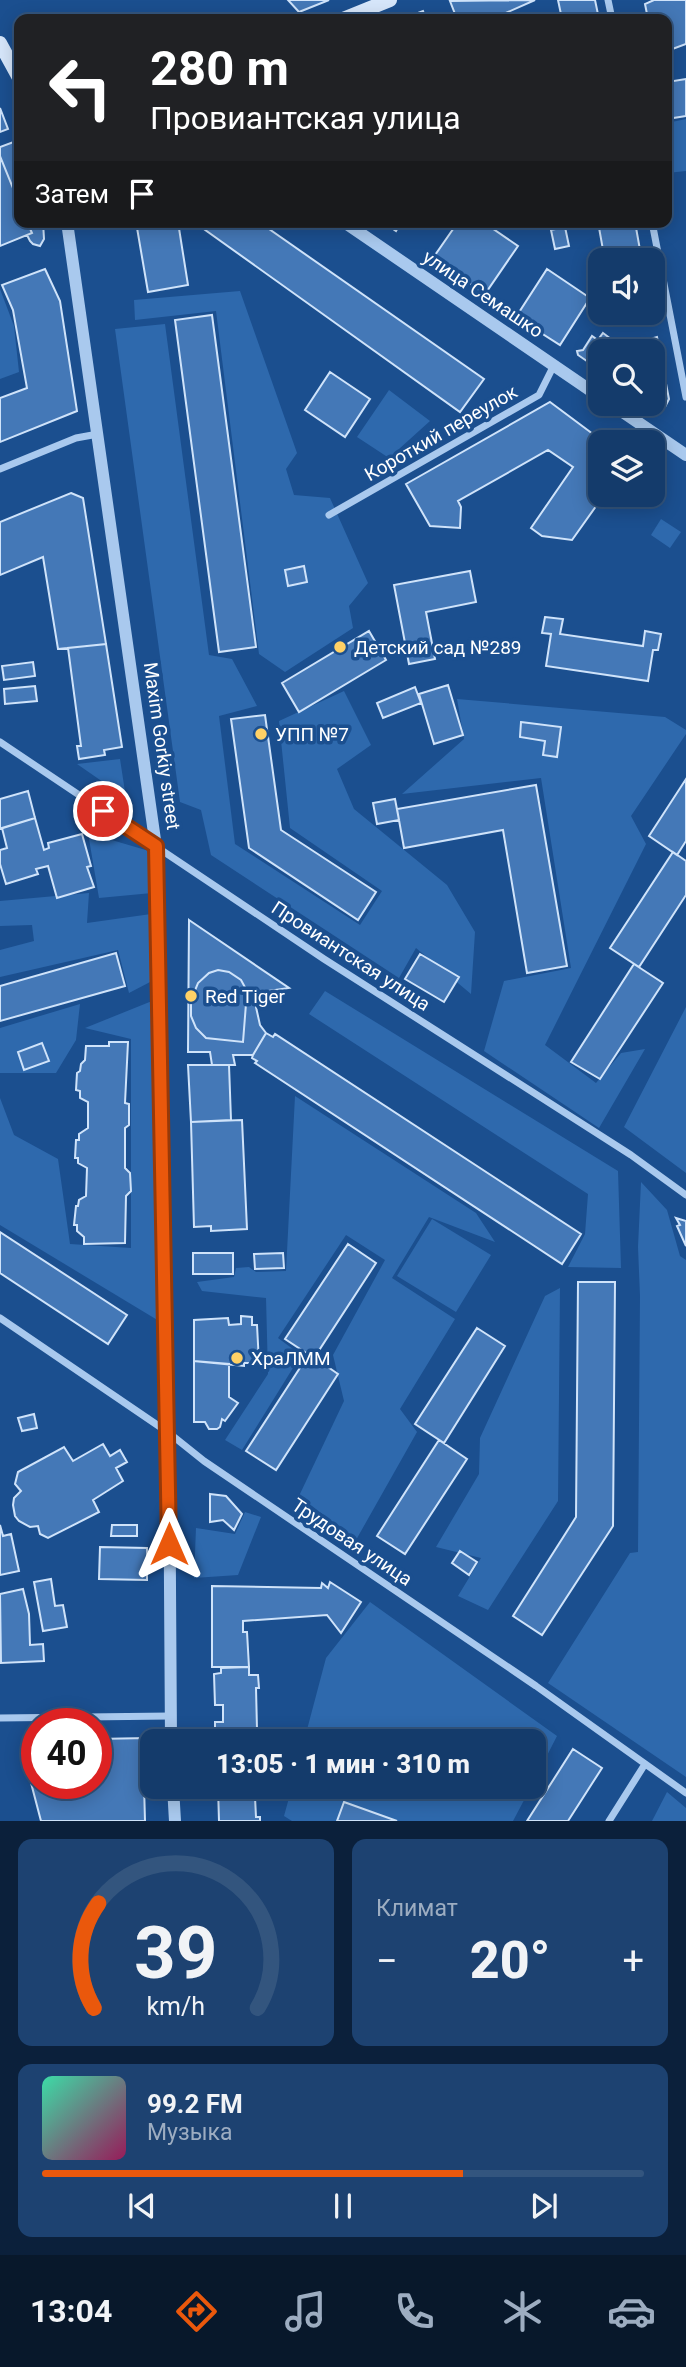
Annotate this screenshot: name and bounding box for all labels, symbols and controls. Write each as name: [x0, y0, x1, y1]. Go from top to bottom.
text: 280 m: [150, 40, 289, 97]
icon: left: [35, 42, 126, 133]
text: Провиантская улица: [150, 99, 461, 137]
icon: arrive: [123, 175, 161, 213]
text: Затем: [35, 179, 109, 209]
street label: улица Семашко: [419, 245, 547, 343]
map controls: [588, 248, 665, 507]
button: sound: [588, 248, 665, 325]
button: search: [588, 339, 665, 416]
street label: Короткий переулок: [361, 380, 522, 486]
button: layers: [588, 430, 665, 507]
place label: Детский сад №289: [354, 636, 522, 659]
marker: Детский сад №289: [332, 639, 348, 655]
street label: Maxim Gorkiy street: [139, 661, 185, 831]
place label: УПП №7: [275, 723, 349, 746]
marker: УПП №7: [253, 726, 269, 742]
pin: [73, 781, 133, 841]
icon: arrive: [84, 792, 122, 830]
street label: Провиантская улица: [267, 896, 435, 1016]
place label: Red Tiger: [205, 985, 286, 1008]
marker: Red Tiger: [183, 988, 199, 1004]
place label: ХраЛММ: [251, 1347, 331, 1370]
marker: ХраЛММ: [229, 1350, 245, 1366]
street label: Трудовая улица: [287, 1493, 417, 1591]
position arrow: [132, 1507, 206, 1581]
speed limit sign: 40: [21, 1708, 112, 1799]
text: 13:05 · 1 мин · 310 m: [216, 1749, 470, 1779]
text: Климат: [376, 1895, 458, 1922]
text: 39: [134, 1911, 218, 1997]
text: 20°: [470, 1930, 550, 1991]
text: −: [376, 1939, 398, 1983]
text: +: [622, 1939, 644, 1983]
text: km/h: [147, 1992, 205, 2021]
text: 99.2 FM: [147, 2089, 243, 2119]
text: Музыка: [147, 2119, 232, 2146]
icon: previous: [123, 2187, 161, 2225]
icon: pause: [324, 2187, 362, 2225]
icon: next: [525, 2187, 563, 2225]
icon: directions: [172, 2287, 221, 2336]
icon: music: [281, 2287, 330, 2336]
icon: phone: [390, 2287, 439, 2336]
icon: climate: [498, 2287, 547, 2336]
icon: car: [607, 2287, 656, 2336]
text: 13:04: [30, 2292, 112, 2330]

